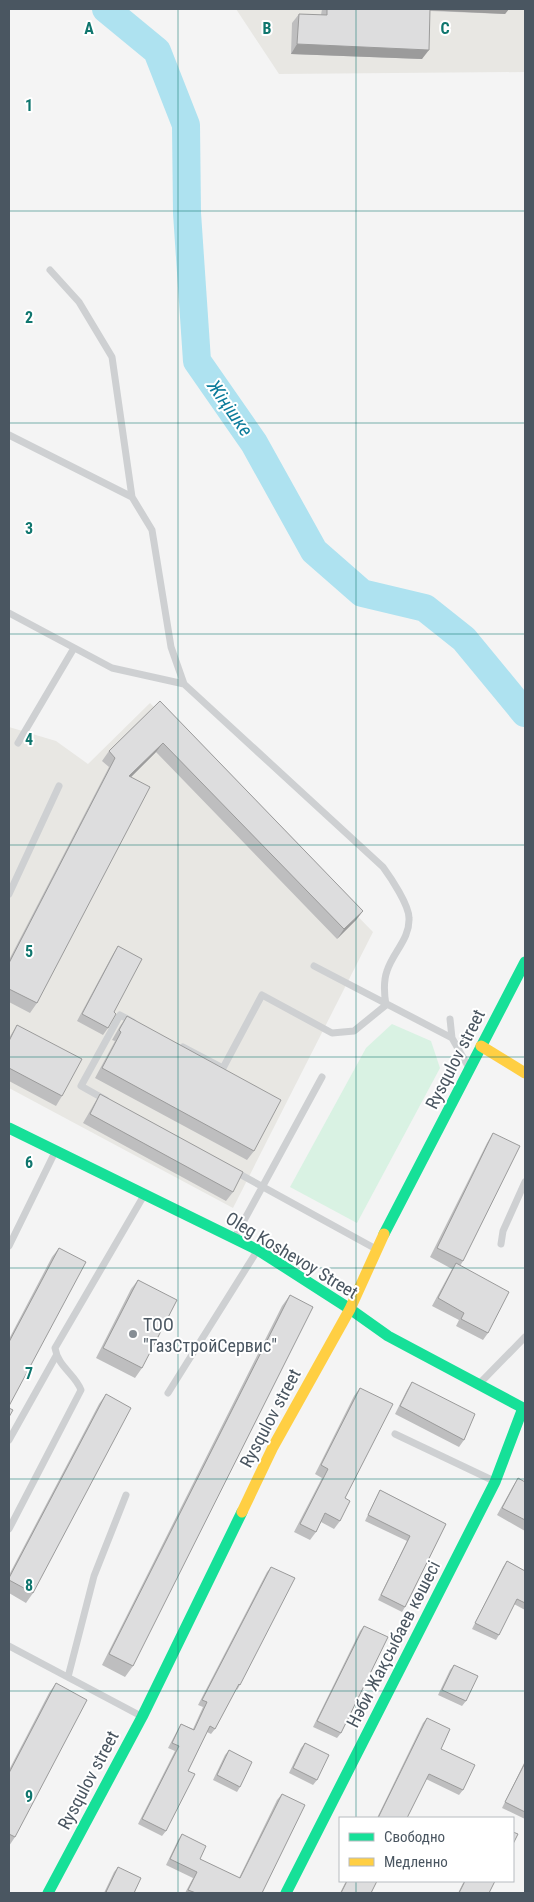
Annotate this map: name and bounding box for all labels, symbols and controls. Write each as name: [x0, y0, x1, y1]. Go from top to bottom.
text: A: [84, 19, 94, 38]
text: B: [263, 19, 272, 38]
text: C: [440, 19, 450, 38]
text: 1: [25, 96, 33, 115]
text: 2: [25, 308, 33, 327]
water label: Жіңішке: [202, 375, 258, 441]
text: 3: [25, 519, 33, 538]
text: 4: [25, 730, 33, 749]
text: 5: [25, 942, 33, 961]
street label: Rysqulov street: [421, 1006, 489, 1112]
text: 6: [25, 1153, 33, 1172]
street label: Oleg Koshevoy Street: [222, 1207, 362, 1303]
place label: ТОО "ГазСтройСервис": [143, 1314, 277, 1356]
marker: ТОО "ГазСтройСервис": [127, 1328, 139, 1340]
text: 7: [25, 1364, 33, 1383]
street label: Rysqulov street: [235, 1365, 305, 1471]
street label: Нәби Жақсыбаев көшесі: [342, 1557, 444, 1731]
text: 8: [25, 1576, 33, 1595]
street label: Rysqulov street: [53, 1727, 123, 1833]
text: 9: [25, 1787, 33, 1806]
legend: [339, 1817, 514, 1882]
text: Свободно: [384, 1828, 445, 1846]
text: Медленно: [384, 1853, 448, 1871]

